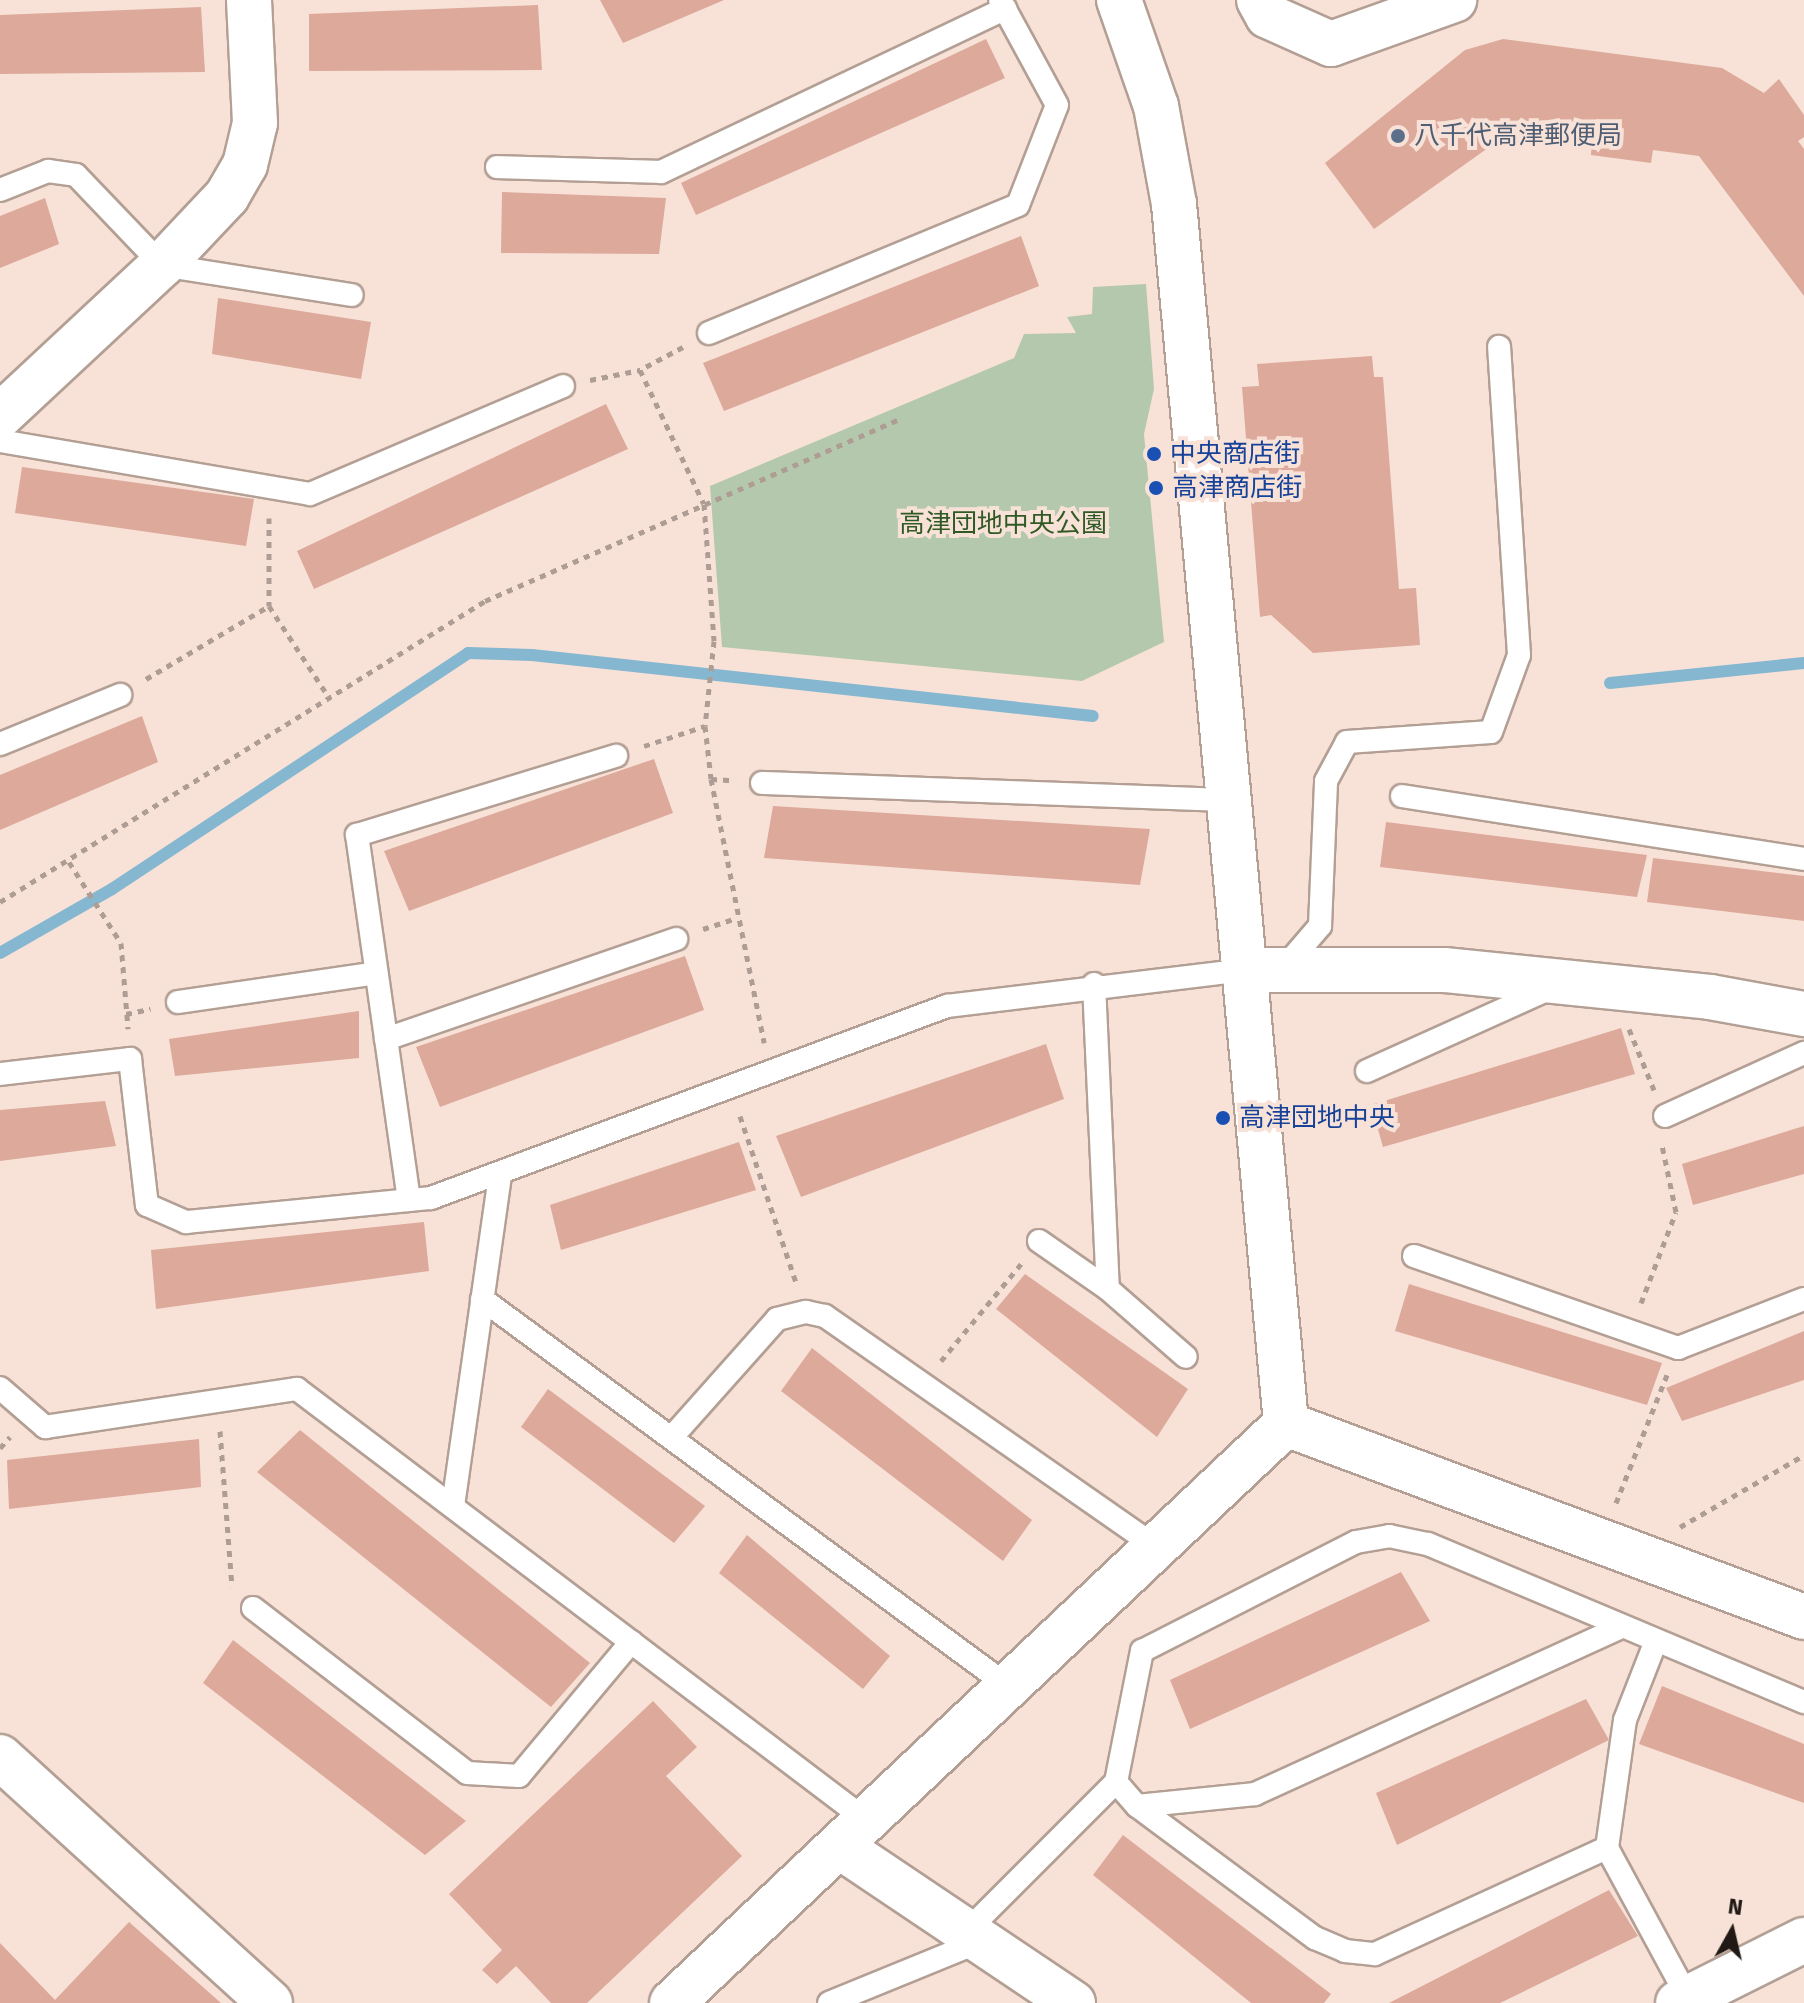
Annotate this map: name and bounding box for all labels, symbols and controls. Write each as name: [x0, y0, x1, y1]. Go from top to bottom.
place label: 八千代高津郵便局: [1414, 120, 1622, 152]
marker: 八千代高津郵便局: [1389, 127, 1407, 145]
place label: 中央商店街: [1170, 438, 1300, 470]
marker: 中央商店街: [1145, 445, 1163, 463]
place label: 高津商店街: [1172, 472, 1302, 504]
marker: 高津商店街: [1147, 479, 1165, 497]
park label: 高津団地中央公園: [899, 508, 1107, 540]
place label: 高津団地中央: [1239, 1102, 1395, 1134]
marker: 高津団地中央: [1214, 1109, 1232, 1127]
north arrow: [1692, 1891, 1772, 1971]
text: N: [1726, 1892, 1745, 1921]

